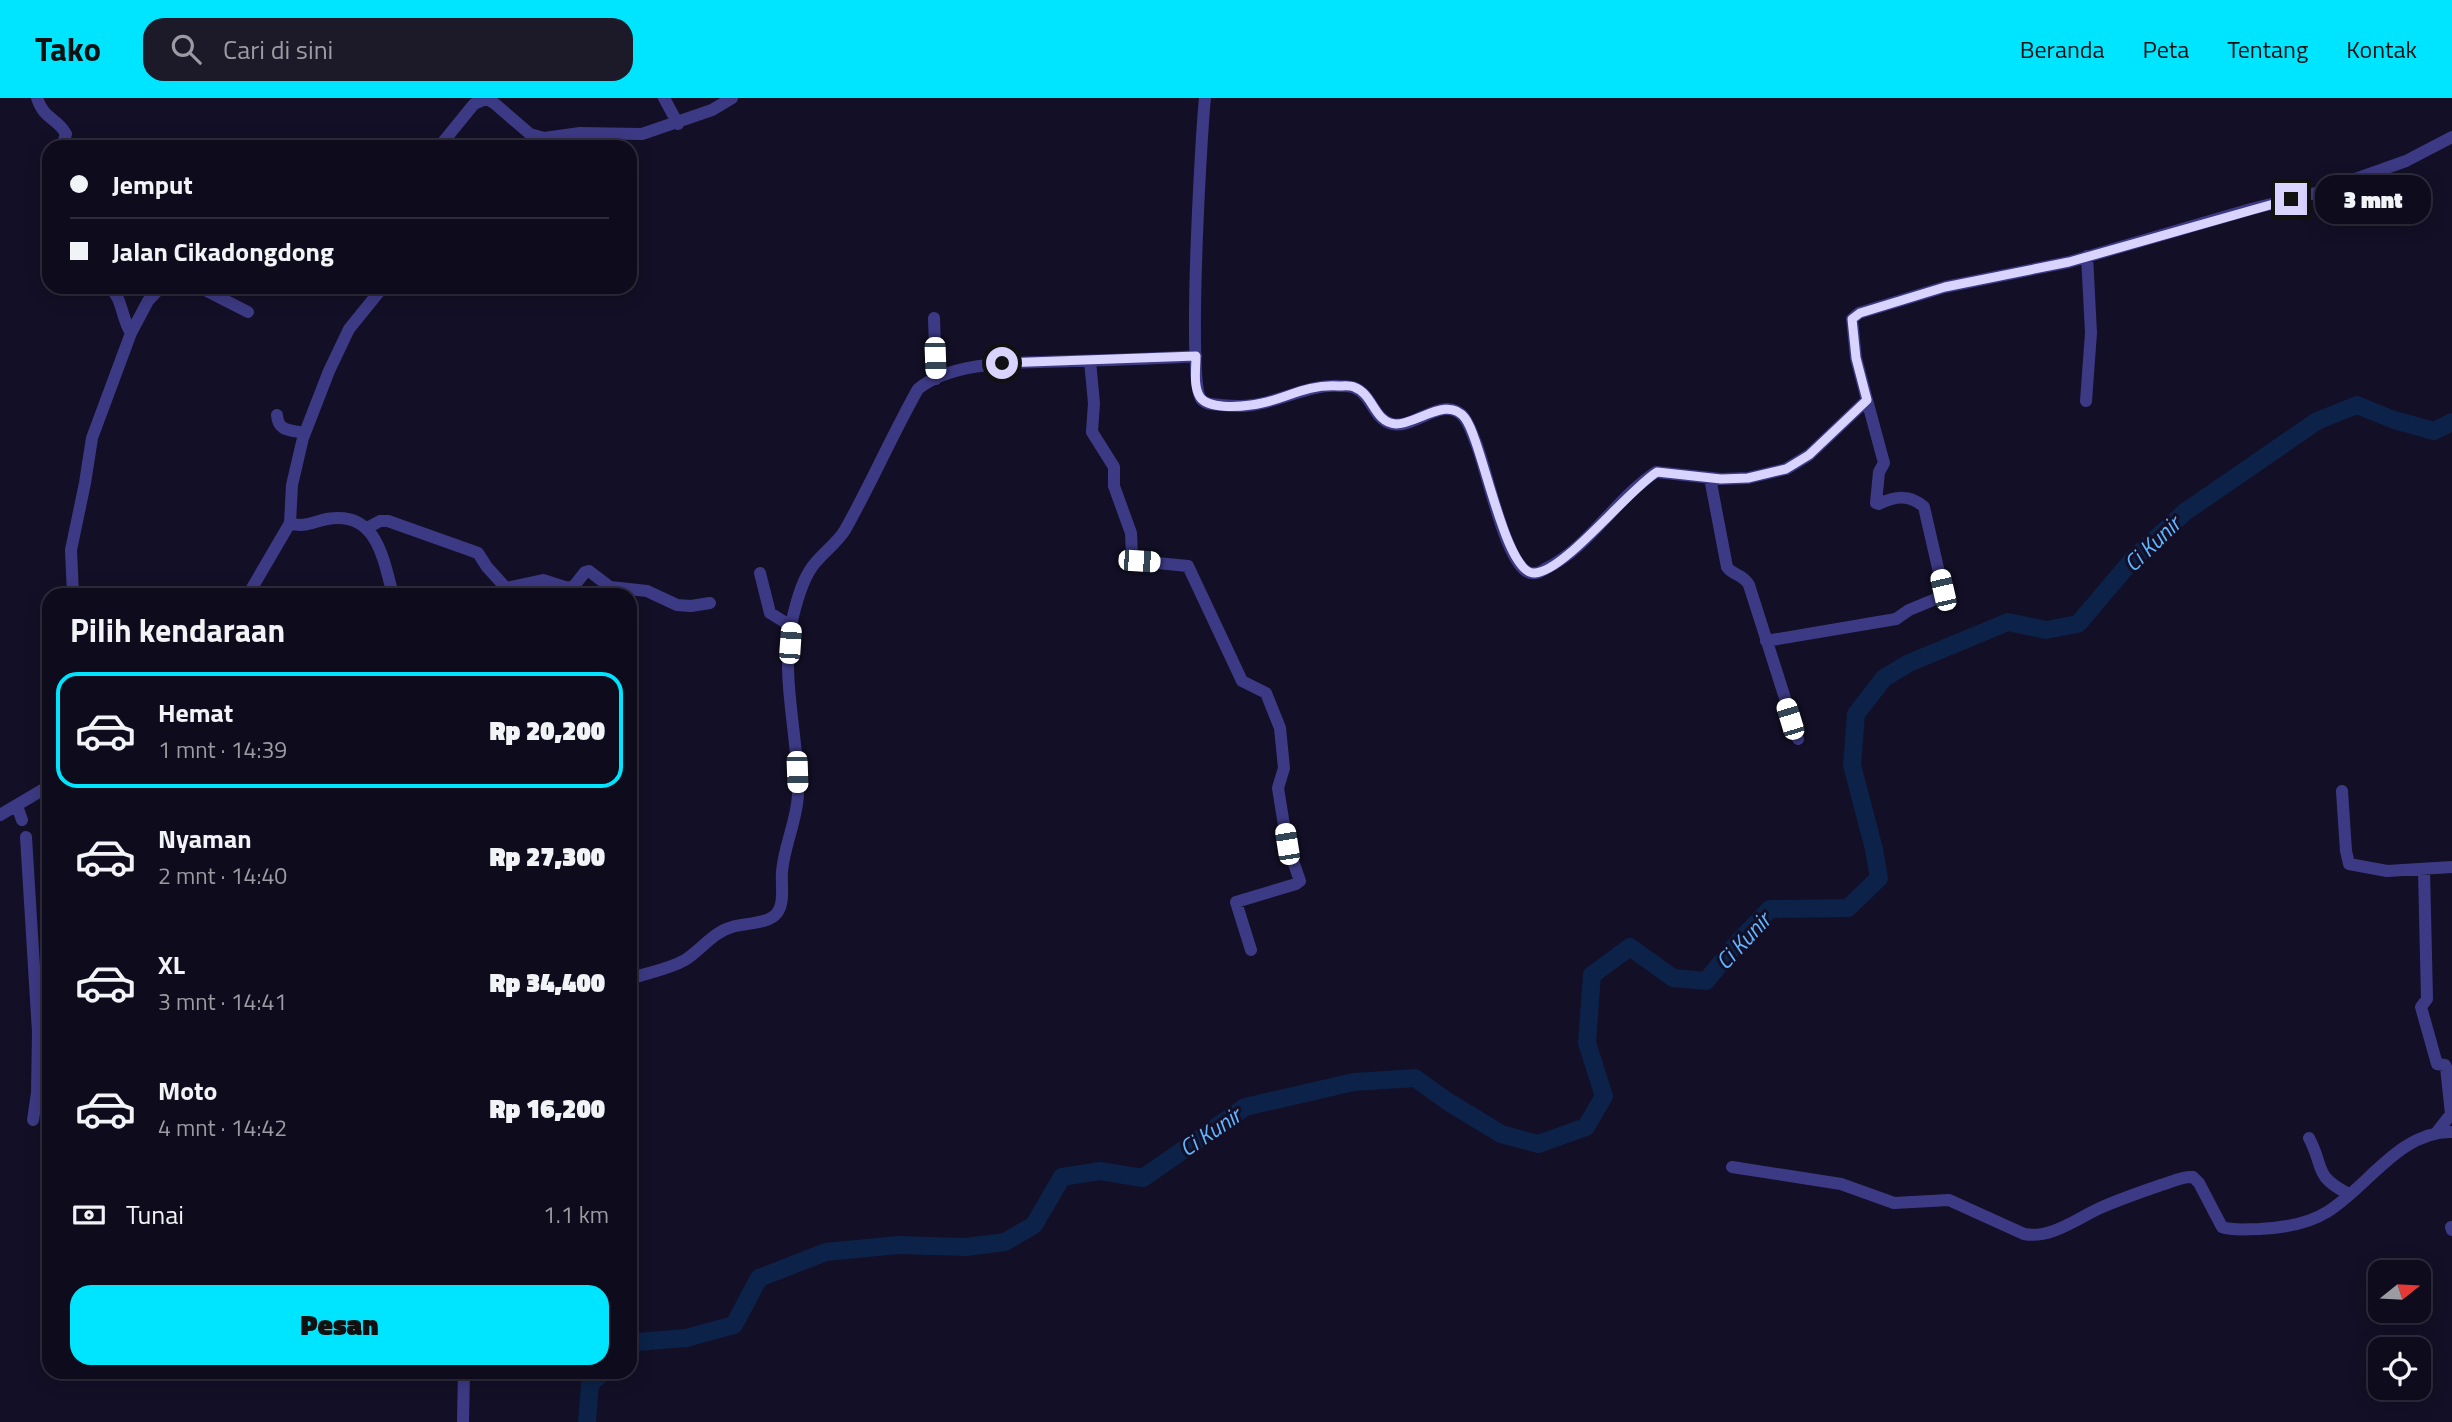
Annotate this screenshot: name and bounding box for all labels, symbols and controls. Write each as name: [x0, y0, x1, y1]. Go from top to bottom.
search box: [143, 18, 633, 81]
text: Tako: [35, 24, 101, 74]
icon: search: [167, 30, 205, 68]
text: Cari di sini: [223, 30, 333, 69]
text: Beranda: [2020, 31, 2105, 67]
text: Peta: [2143, 31, 2189, 67]
text: Tentang: [2227, 31, 2308, 67]
text: Kontak: [2346, 31, 2417, 67]
text: Jemput: [112, 165, 193, 204]
callout: 3 mnt: [2316, 174, 2431, 224]
text: 3 mnt: [2343, 182, 2403, 217]
route end: [2275, 183, 2307, 215]
text: Jalan Cikadongdong: [112, 232, 334, 271]
car: [924, 337, 947, 379]
route start: [986, 347, 1018, 379]
water label: Ci Kunir: [2115, 506, 2190, 580]
car: [1118, 549, 1161, 573]
car: [1929, 567, 1958, 613]
text: Pilih kendaraan: [70, 606, 285, 654]
car: [779, 621, 802, 665]
text: Hemat: [158, 693, 233, 732]
car: [1774, 696, 1807, 742]
icon: car: [74, 699, 137, 762]
text: Rp 20,200: [490, 711, 605, 750]
text: 1 mnt · 14:39: [158, 732, 287, 767]
car: [786, 751, 809, 793]
text: Nyaman: [158, 819, 252, 858]
car: [1274, 822, 1301, 866]
icon: car: [74, 825, 137, 888]
text: Rp 27,300: [490, 837, 605, 876]
text: 2 mnt · 14:40: [158, 858, 287, 893]
water label: Ci Kunir: [1707, 902, 1780, 977]
text: XL: [158, 945, 185, 984]
icon: car: [74, 951, 137, 1014]
text: Rp 34,400: [490, 963, 605, 1002]
text: 3 mnt · 14:41: [158, 984, 287, 1019]
text: Moto: [158, 1071, 217, 1110]
icon: car: [74, 1077, 137, 1140]
text: Rp 16,200: [490, 1089, 605, 1128]
water label: Ci Kunir: [1172, 1097, 1250, 1165]
text: 4 mnt · 14:42: [158, 1110, 287, 1145]
text: Tunai: [126, 1195, 184, 1234]
icon: cash: [70, 1196, 108, 1234]
text: 1.1 km: [543, 1197, 609, 1232]
north arrow: [2368, 1260, 2431, 1323]
map controls: [2368, 1260, 2431, 1400]
button: Pesan: [70, 1285, 609, 1365]
button: locate: [2368, 1337, 2431, 1400]

